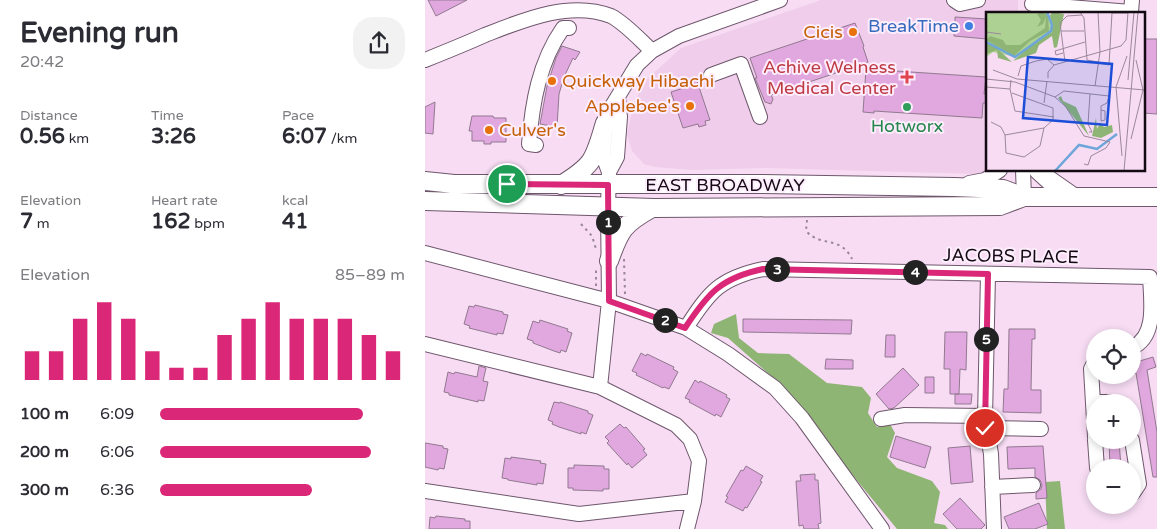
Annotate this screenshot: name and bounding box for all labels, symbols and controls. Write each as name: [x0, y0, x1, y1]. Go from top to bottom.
inset map: [986, 12, 1145, 171]
place label: BreakTime: [868, 15, 959, 37]
text: Evening run: [20, 16, 179, 50]
button: share: [353, 17, 405, 69]
marker: BreakTime: [963, 20, 975, 32]
place label: Cicis: [803, 21, 843, 43]
marker: Cicis: [847, 26, 859, 38]
text: 20:42: [20, 52, 64, 72]
place label: Achive Welness Medical Center: [763, 56, 896, 99]
place label: Quickway Hibachi: [562, 70, 714, 92]
marker: Achive Welness Medical Center: [900, 70, 914, 84]
marker: Quickway Hibachi: [546, 75, 558, 87]
place label: Applebee's: [585, 95, 680, 117]
marker: Applebee's: [684, 100, 696, 112]
marker: Hotworx: [901, 101, 913, 113]
text: Distance: [20, 107, 78, 124]
text: Time: [151, 107, 184, 124]
text: Pace: [282, 107, 314, 124]
place label: Hotworx: [871, 115, 943, 137]
place label: Culver's: [499, 119, 566, 141]
text: 0.56: [20, 124, 65, 149]
text: 3:26: [151, 124, 196, 149]
text: 6:07: [282, 124, 327, 149]
marker: Culver's: [483, 124, 495, 136]
text: km: [65, 130, 89, 147]
text: /km: [327, 130, 357, 147]
pin: [486, 163, 528, 205]
icon: arrive: [493, 170, 521, 198]
street label: EAST BROADWAY: [645, 174, 805, 196]
text: Elevation: [20, 192, 81, 209]
text: Heart rate: [151, 192, 218, 209]
text: kcal: [282, 192, 308, 209]
text: 7: [20, 209, 33, 234]
text: 162: [151, 209, 191, 234]
text: 41: [282, 209, 308, 234]
pin: 1: [595, 210, 621, 234]
text: 1: [604, 214, 613, 231]
text: m: [33, 215, 50, 232]
text: bpm: [191, 215, 225, 232]
street label: JACOBS PLACE: [943, 244, 1079, 268]
pin: 3: [765, 256, 789, 282]
pin: 4: [903, 260, 927, 284]
text: 3: [773, 261, 782, 278]
text: 4: [911, 264, 920, 281]
text: Elevation: [20, 265, 90, 285]
text: 85–89 m: [335, 265, 405, 285]
pin: 2: [653, 308, 677, 332]
text: 2: [661, 312, 670, 329]
pin: 5: [973, 326, 999, 352]
map controls: [1086, 329, 1141, 514]
button: locate: [1086, 329, 1141, 384]
text: 5: [982, 331, 991, 348]
button: +: [1086, 394, 1141, 449]
text: 100 m: [20, 404, 69, 424]
text: 6:09: [100, 404, 134, 424]
pin: [964, 407, 1006, 449]
icon: check: [971, 414, 999, 442]
text: 200 m: [20, 442, 69, 462]
text: 6:06: [100, 442, 134, 462]
button: −: [1086, 459, 1141, 514]
text: 300 m: [20, 480, 69, 500]
text: 6:36: [100, 480, 134, 500]

